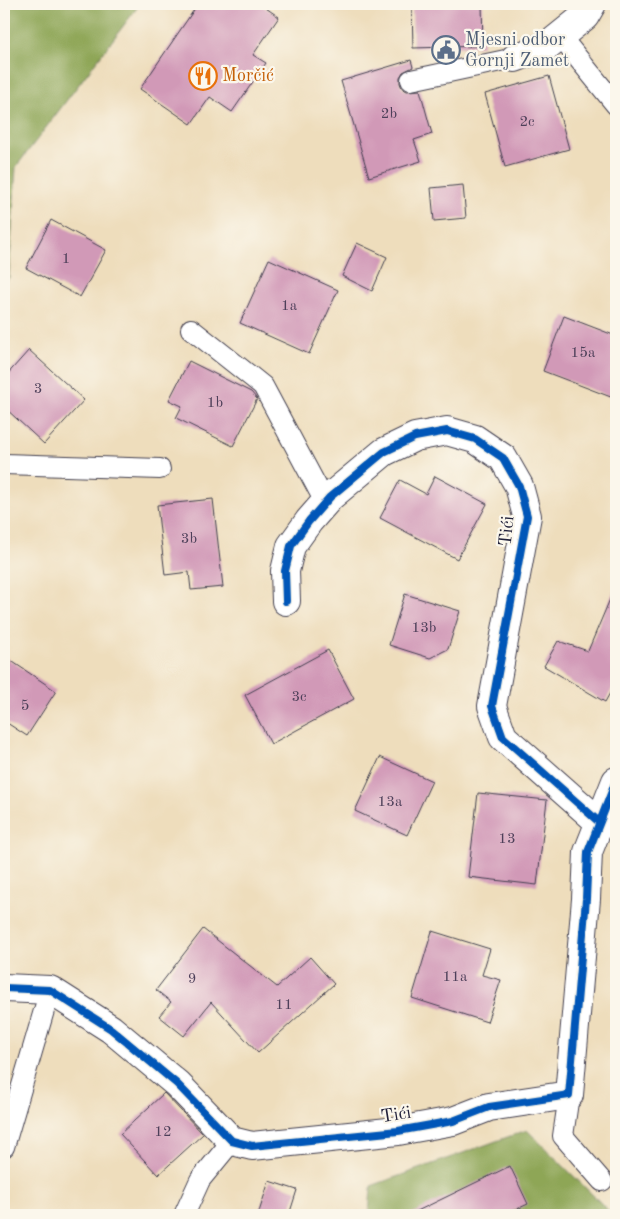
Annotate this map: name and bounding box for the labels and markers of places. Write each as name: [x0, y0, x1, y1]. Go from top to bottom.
place label: Mjesni odbor Gornji Zamet: [465, 31, 569, 70]
public building icon: Mjesni odbor Gornji Zamet: [431, 35, 461, 65]
restaurant icon: Morčić: [188, 61, 218, 91]
place label: Morčić: [222, 67, 274, 85]

